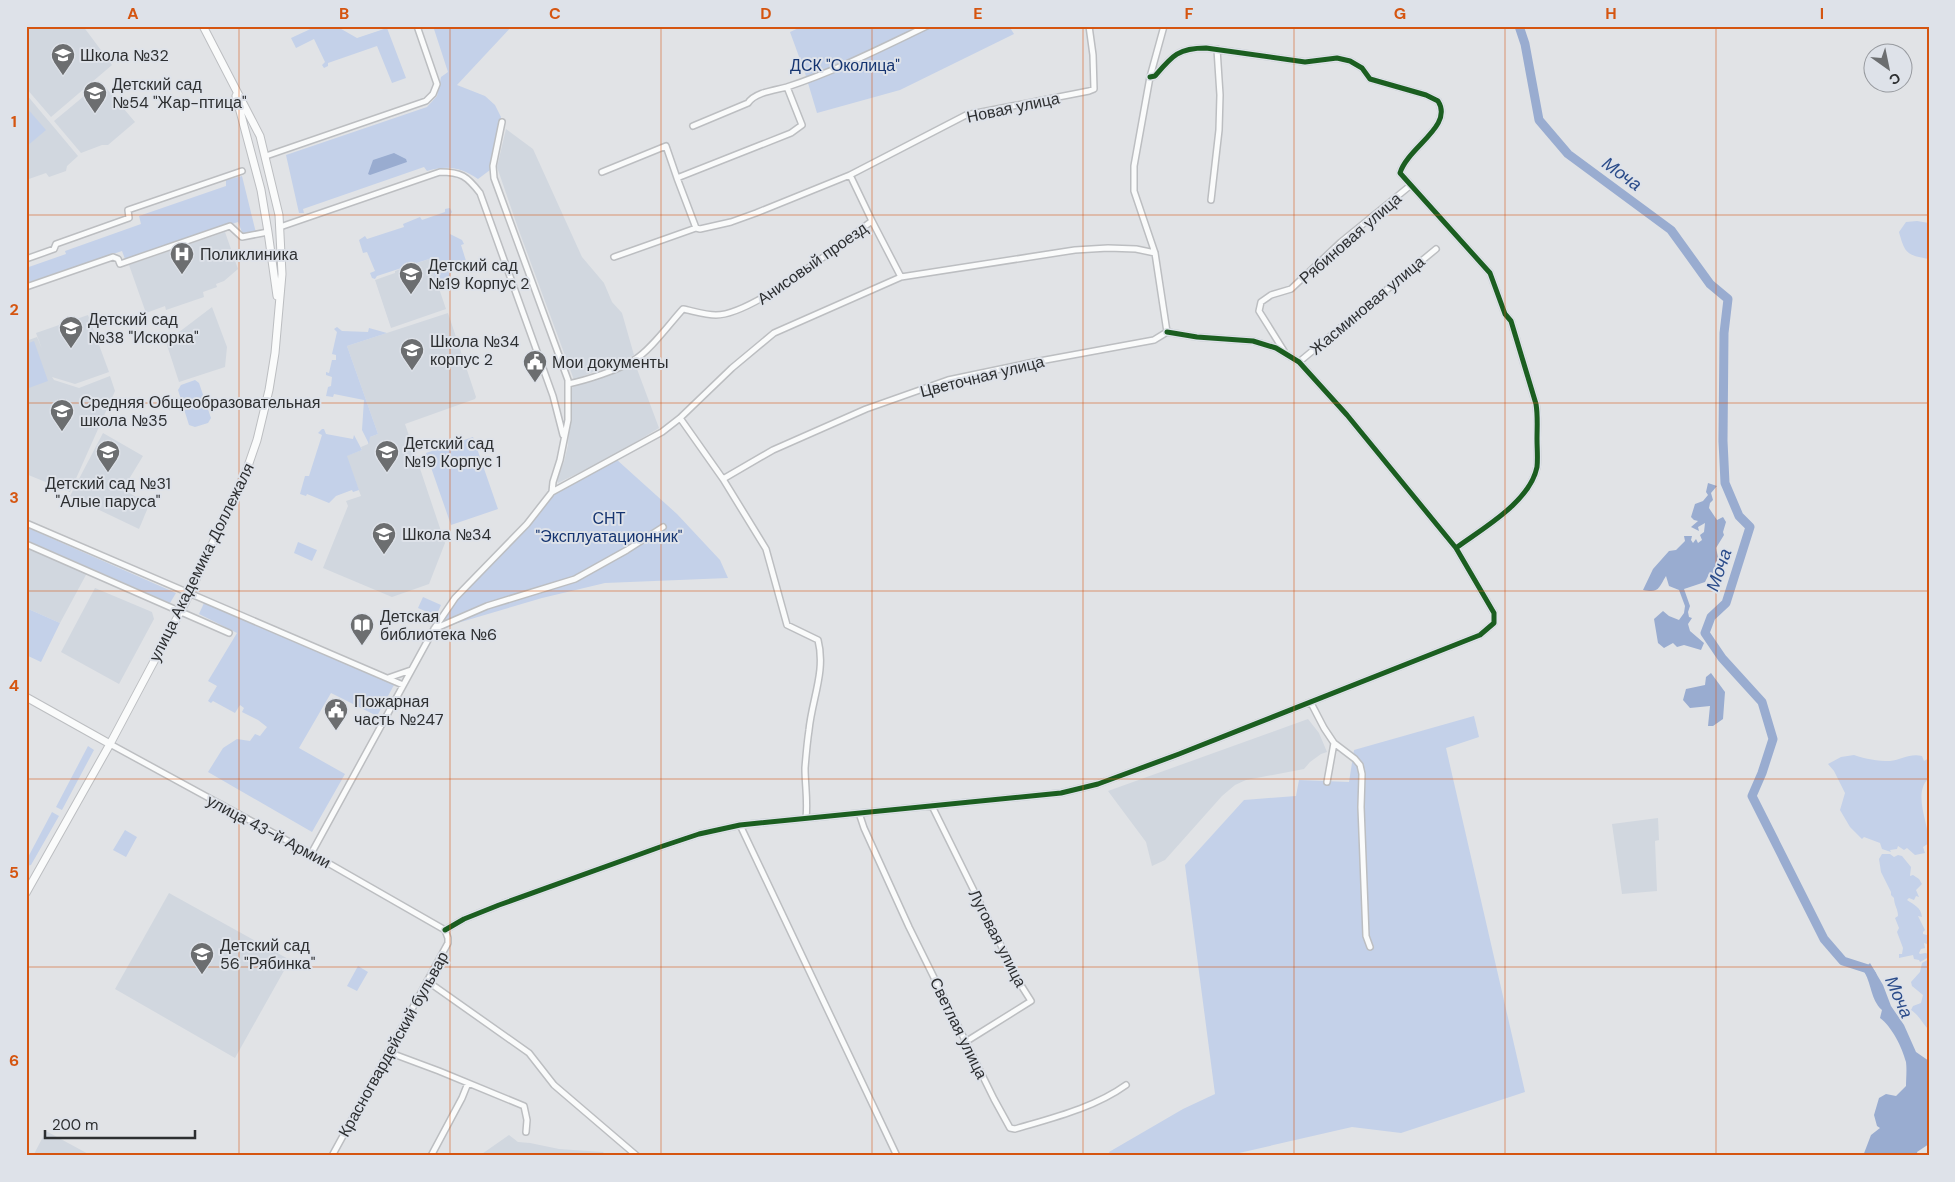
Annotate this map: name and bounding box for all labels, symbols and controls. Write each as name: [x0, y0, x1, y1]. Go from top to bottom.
text: A: [127, 3, 139, 24]
text: B: [339, 3, 349, 24]
text: C: [549, 3, 561, 24]
text: D: [760, 3, 772, 24]
text: E: [973, 3, 983, 24]
text: F: [1185, 3, 1194, 24]
text: G: [1394, 3, 1406, 24]
text: H: [1605, 3, 1617, 24]
text: I: [1820, 3, 1824, 24]
school or university icon: Школа №32: [50, 42, 76, 76]
north arrow: [1862, 42, 1912, 92]
place label: Школа №32: [80, 45, 169, 66]
park label: ДСК "Околица": [790, 55, 900, 76]
text: С: [1886, 69, 1904, 89]
place label: Детский сад №54 "Жар-птица": [112, 74, 247, 113]
school or university icon: Детский сад №54 "Жар-птица": [82, 80, 108, 114]
street label: Новая улица: [965, 87, 1062, 128]
text: 1: [11, 111, 17, 132]
water label: Моча: [1597, 151, 1647, 197]
street label: Рябиновая улица: [1295, 188, 1406, 289]
street label: Анисовый проезд: [753, 217, 872, 309]
hospital icon: Поликлиника: [169, 241, 195, 275]
place label: Поликлиника: [200, 244, 298, 265]
street label: Жасминовая улица: [1306, 251, 1429, 360]
place label: Детский сад №19 Корпус 2: [428, 255, 530, 294]
school or university icon: Детский сад №19 Корпус 2: [398, 261, 424, 295]
text: 2: [9, 299, 19, 320]
place label: Детский сад №38 "Искорка": [88, 309, 199, 348]
school or university icon: Детский сад №38 "Искорка": [58, 315, 84, 349]
place label: Школа №34 корпус 2: [430, 331, 520, 370]
school or university icon: Школа №34 корпус 2: [399, 337, 425, 371]
public building icon: Мои документы: [522, 349, 548, 383]
street label: Цветочная улица: [918, 351, 1046, 402]
place label: Мои документы: [552, 352, 668, 373]
place label: Средняя Общеобразовательная школа №35: [80, 392, 320, 431]
school or university icon: Средняя Общеобразовательная школа №35: [49, 398, 75, 432]
place label: Детский сад №19 Корпус 1: [404, 433, 501, 472]
school or university icon: Детский сад №31 "Алые паруса": [95, 439, 121, 473]
school or university icon: Детский сад №19 Корпус 1: [374, 439, 400, 473]
street label: улица Академика Доллежаля: [144, 459, 259, 665]
place label: Детский сад №31 "Алые паруса": [45, 473, 171, 512]
text: 3: [9, 487, 19, 508]
park label: СНТ "Эксплуатационник": [535, 508, 683, 547]
school or university icon: Школа №34: [371, 521, 397, 555]
place label: Школа №34: [402, 524, 492, 545]
water label: Моча: [1701, 546, 1737, 594]
place label: Детская библиотека №6: [380, 606, 497, 645]
library icon: Детская библиотека №6: [349, 612, 375, 646]
text: 4: [9, 675, 19, 696]
place label: Пожарная часть №247: [354, 691, 444, 730]
public building icon: Пожарная часть №247: [323, 697, 349, 731]
street label: улица 43-й Армии: [203, 790, 334, 873]
text: 5: [9, 862, 19, 883]
street label: Луговая улица: [964, 886, 1031, 991]
place label: Детский сад 56 "Рябинка": [220, 935, 316, 974]
school or university icon: Детский сад 56 "Рябинка": [189, 941, 215, 975]
street label: Красногвардейский бульвар: [334, 948, 453, 1141]
water label: Моча: [1879, 972, 1919, 1022]
street label: Светлая улица: [925, 974, 992, 1083]
text: 6: [9, 1050, 19, 1071]
scale bar: [45, 1107, 195, 1139]
text: 200 m: [52, 1115, 98, 1135]

